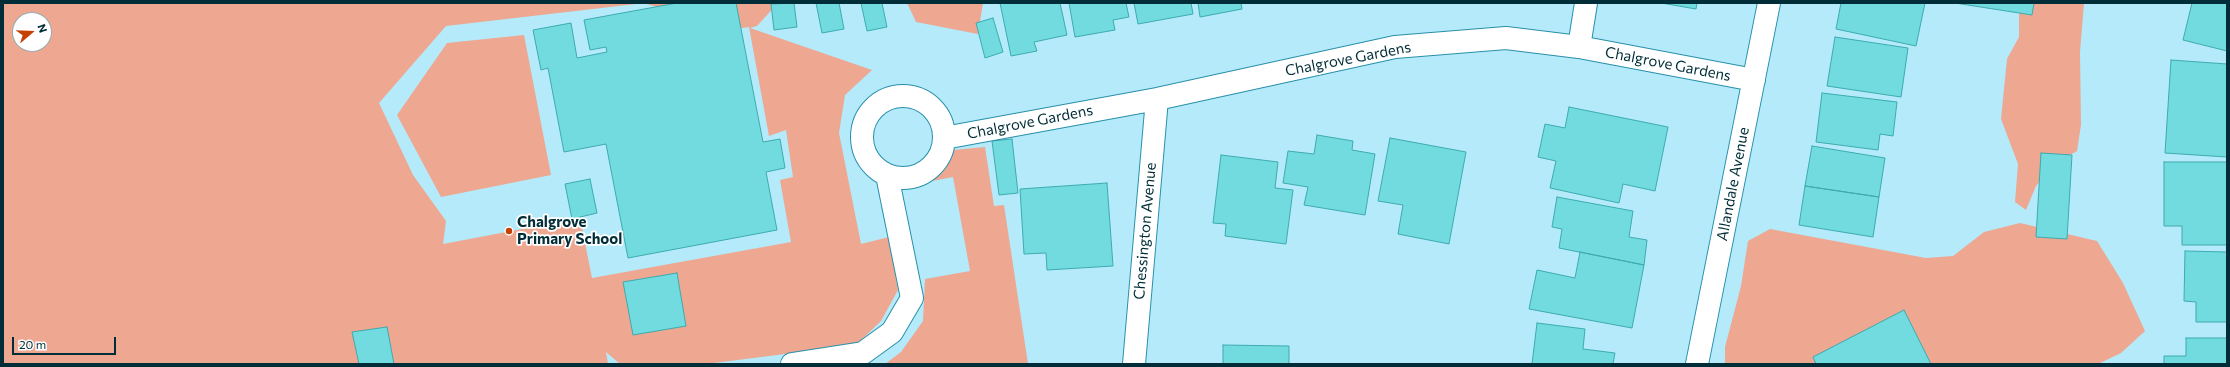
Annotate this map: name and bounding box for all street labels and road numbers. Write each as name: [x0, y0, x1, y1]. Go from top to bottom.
street label: Chalgrove Gardens: [1284, 38, 1412, 80]
street label: Chalgrove Gardens: [1604, 43, 1732, 85]
street label: Chalgrove Gardens: [966, 101, 1094, 143]
street label: Allandale Avenue: [1713, 126, 1753, 242]
street label: Chessington Avenue: [1130, 162, 1160, 300]

